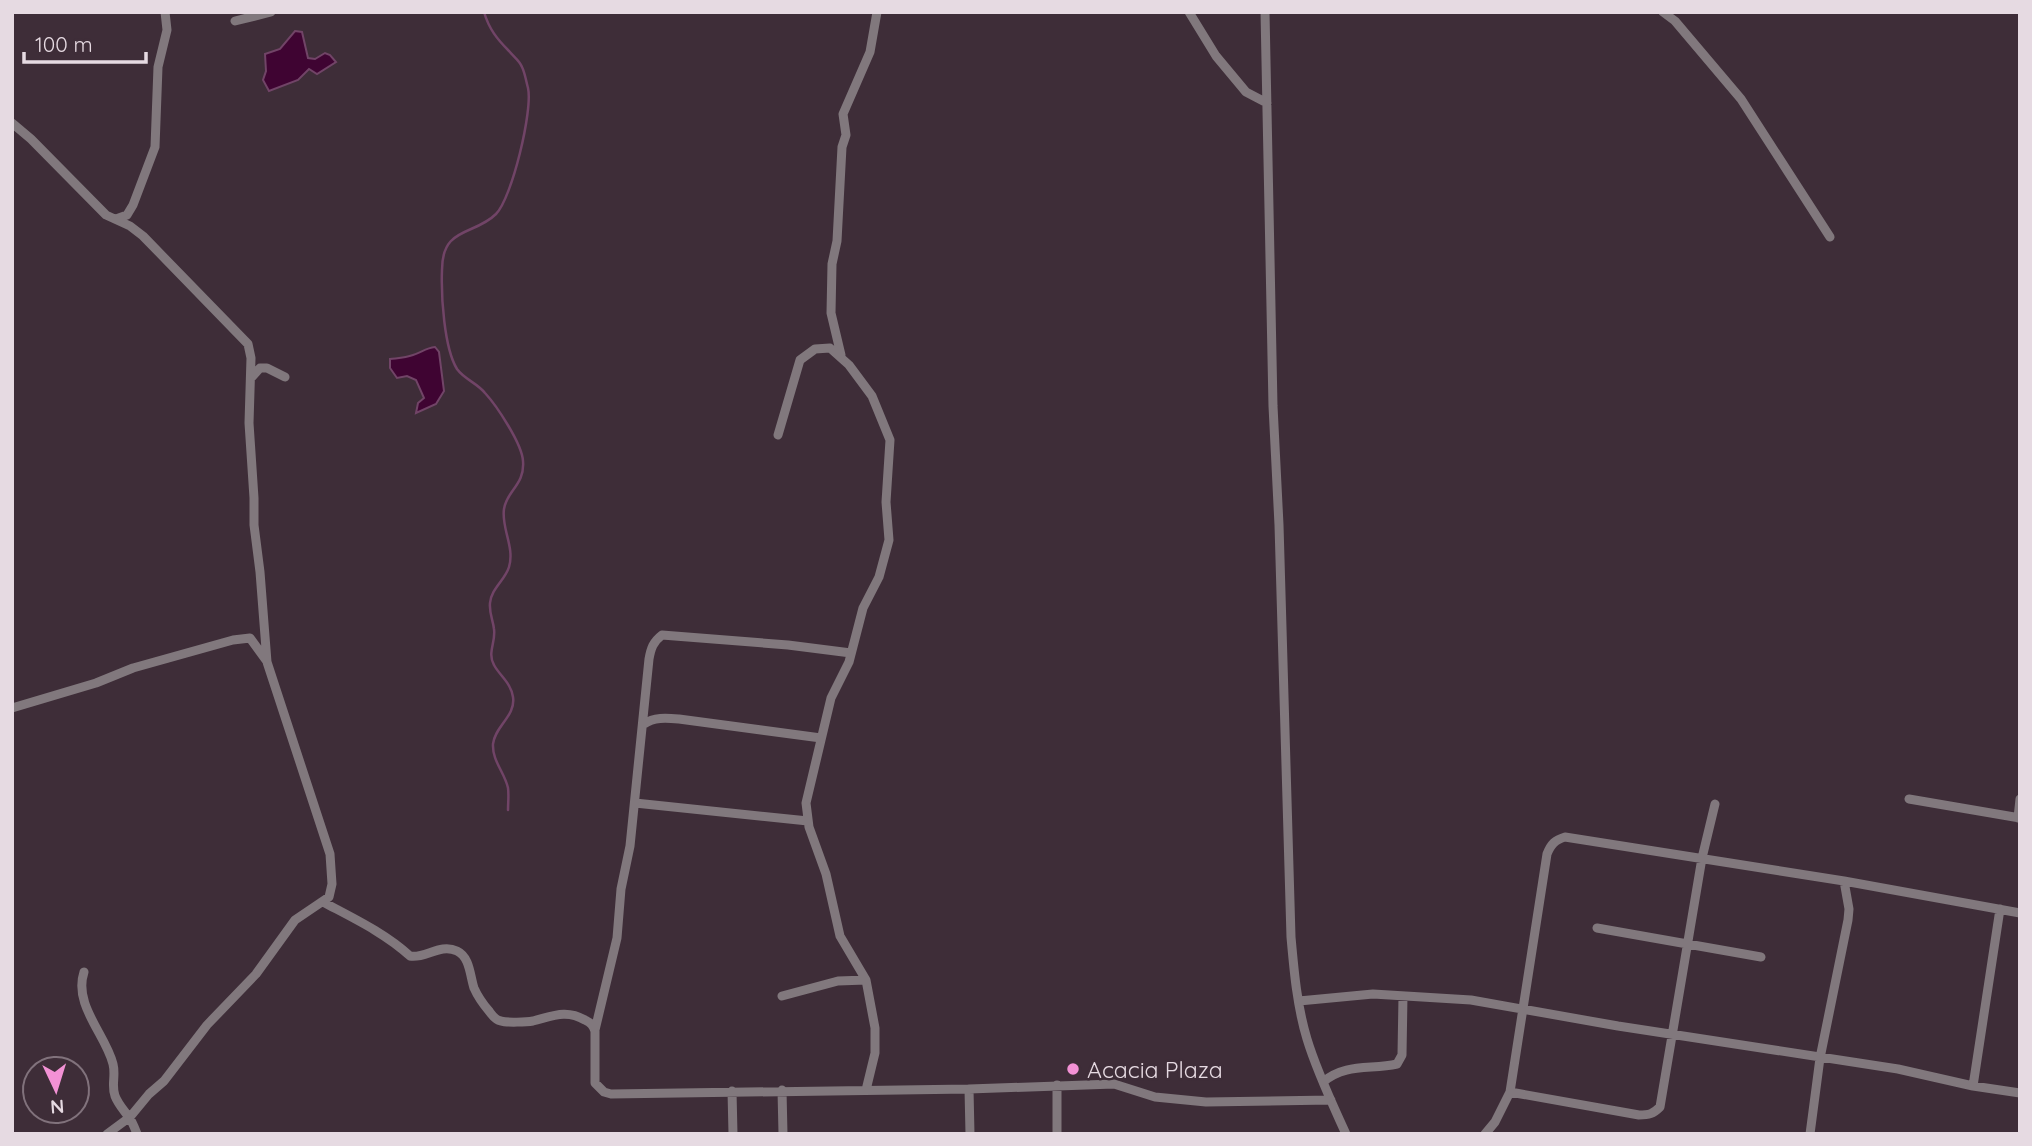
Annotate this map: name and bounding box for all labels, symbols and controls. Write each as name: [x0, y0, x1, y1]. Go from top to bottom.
scale bar: [24, 21, 147, 65]
text: 100 m: [35, 31, 93, 57]
north arrow: [21, 1055, 91, 1125]
place label: Acacia Plaza: [1087, 1055, 1223, 1084]
marker: Acacia Plaza: [1065, 1061, 1081, 1077]
text: N: [49, 1095, 65, 1119]

